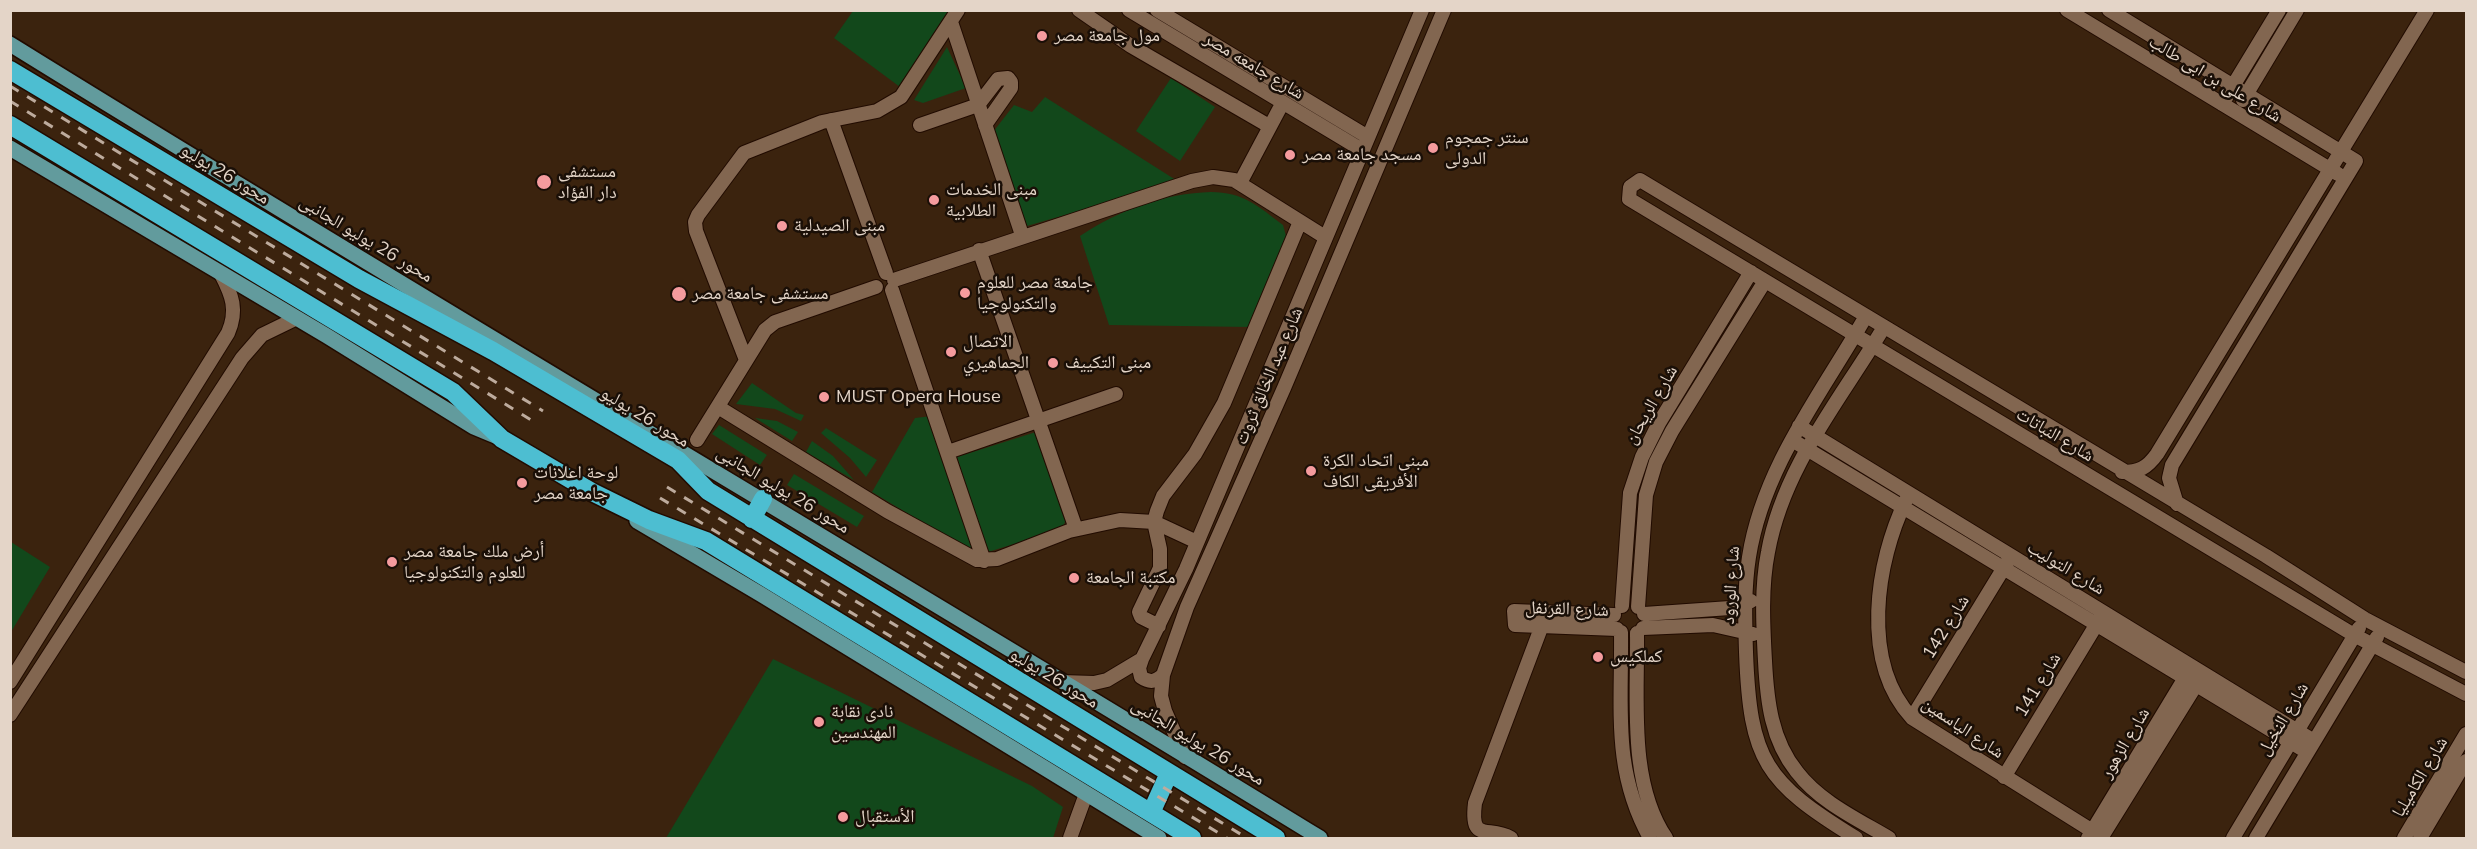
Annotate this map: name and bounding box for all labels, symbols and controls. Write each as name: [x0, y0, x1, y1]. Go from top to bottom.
place label: مول جامعة مصر: [1054, 25, 1160, 47]
street label: شارع جامعه مصر: [1200, 28, 1308, 104]
marker: مول جامعة مصر: [1035, 29, 1049, 43]
street label: شارع على بن ابى طالب: [2145, 31, 2285, 127]
place label: سنتر جمجوم الدولى: [1445, 127, 1529, 170]
street label: محور 26 يوليو: [177, 139, 273, 209]
marker: سنتر جمجوم الدولى: [1426, 141, 1440, 155]
place label: مسجد جامعة مصر: [1302, 144, 1421, 166]
marker: مسجد جامعة مصر: [1283, 148, 1297, 162]
place label: مستشفى دار الفؤاد: [558, 161, 617, 204]
marker: مستشفى دار الفؤاد: [535, 173, 553, 191]
place label: مبنى الخدمات الطلابية: [946, 179, 1037, 222]
street label: محور 26 يوليو الجانبى: [295, 191, 437, 287]
marker: مبنى الخدمات الطلابية: [927, 193, 941, 207]
place label: مبنى الصيدلية: [794, 215, 885, 237]
marker: مبنى الصيدلية: [775, 219, 789, 233]
place label: جامعة مصر للعلوم والتكنولوجيا: [977, 272, 1093, 314]
place label: مستشفى جامعة مصر: [692, 283, 829, 305]
marker: مستشفى جامعة مصر: [670, 285, 688, 303]
marker: جامعة مصر للعلوم والتكنولوجيا: [958, 286, 972, 300]
street label: شارع عبد الخالق ثروت: [1230, 304, 1308, 448]
place label: الاتصال الجماهيري: [963, 331, 1029, 374]
marker: الاتصال الجماهيري: [944, 345, 958, 359]
place label: مبنى التكييف: [1065, 352, 1151, 374]
marker: مبنى التكييف: [1046, 356, 1060, 370]
street label: شارع الريحان: [1620, 362, 1682, 448]
street label: محور 26 يوليو: [597, 382, 693, 452]
place label: MUST Opera House: [836, 386, 1001, 408]
marker: MUST Opera House: [817, 390, 831, 404]
street label: شارع النباتات: [2012, 403, 2098, 467]
street label: محور 26 يوليو الجانبى: [712, 442, 854, 538]
place label: مبنى اتحاد الكرة الأفريقى الكاف: [1323, 450, 1429, 492]
place label: لوحة اعلانات جامعة مصر: [534, 462, 618, 504]
marker: مبنى اتحاد الكرة الأفريقى الكاف: [1304, 464, 1318, 478]
marker: لوحة اعلانات جامعة مصر: [515, 476, 529, 490]
street label: شارع التوليب: [2023, 536, 2109, 600]
place label: أرض ملك جامعة مصر للعلوم والتكنولوجيا: [404, 541, 544, 584]
street label: شارع الورود: [1717, 545, 1745, 625]
marker: أرض ملك جامعة مصر للعلوم والتكنولوجيا: [385, 555, 399, 569]
place label: مكتبة الجامعة: [1086, 567, 1175, 589]
marker: مكتبة الجامعة: [1067, 571, 1081, 585]
street label: شارع 142: [1918, 591, 1974, 663]
street label: شارع القرنفل: [1525, 597, 1609, 621]
street label: محور 26 يوليو: [1006, 643, 1102, 713]
place label: كملكيس: [1610, 646, 1662, 668]
street label: شارع 141: [2010, 649, 2066, 721]
marker: كملكيس: [1591, 650, 1605, 664]
street label: شارع النخيل: [2253, 679, 2313, 759]
street label: شارع الياسمين: [1918, 693, 2008, 763]
street label: محور 26 يوليو الجانبى: [1127, 694, 1269, 790]
place label: نادى نقابة المهندسين: [831, 701, 896, 744]
street label: شارع الزهور: [2095, 704, 2155, 782]
marker: نادى نقابة المهندسين: [812, 715, 826, 729]
street label: شارع الكاميليا: [2388, 733, 2452, 821]
place label: الأستقبال: [855, 806, 914, 828]
marker: الأستقبال: [836, 810, 850, 824]

